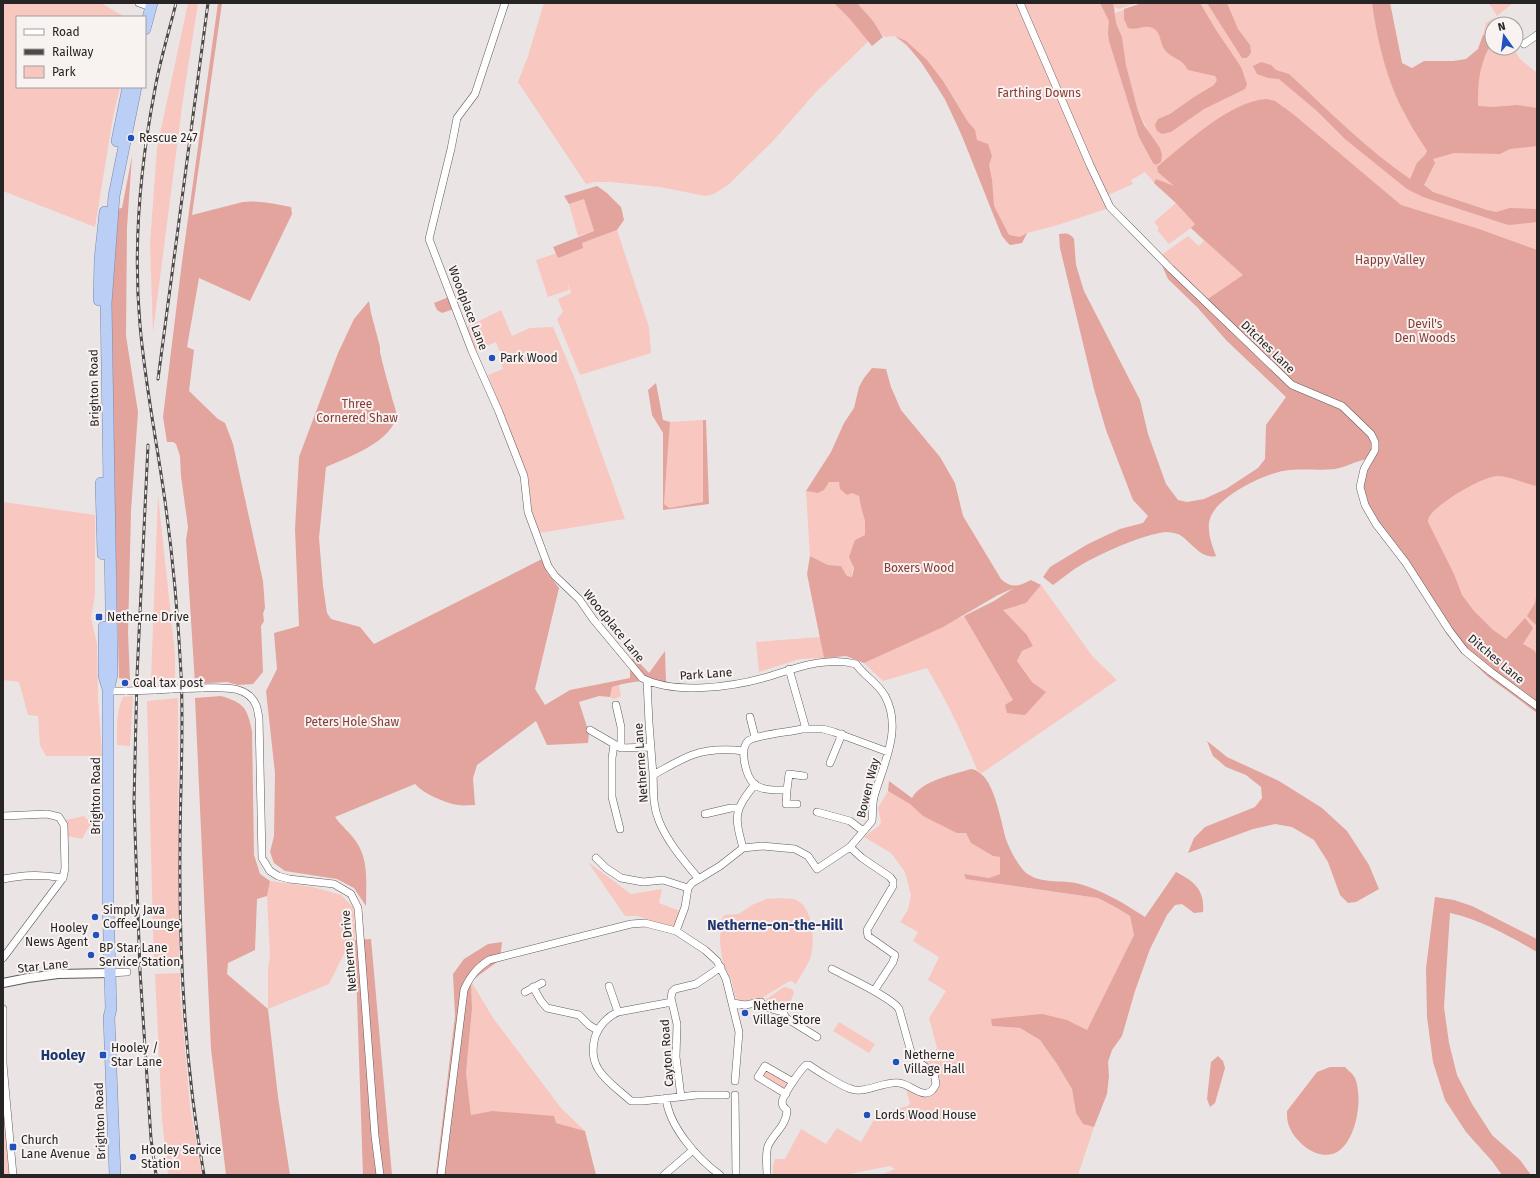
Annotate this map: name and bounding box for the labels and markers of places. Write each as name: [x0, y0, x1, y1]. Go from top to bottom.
place label: Rescue 247: [139, 131, 198, 145]
marker: Rescue 247: [126, 133, 136, 143]
place label: Park Wood: [500, 351, 558, 365]
marker: Park Wood: [487, 353, 497, 363]
place label: Netherne Drive: [107, 610, 189, 624]
marker: Netherne Drive: [94, 612, 104, 622]
place label: Coal tax post: [133, 676, 204, 690]
marker: Coal tax post: [120, 678, 130, 688]
place label: Simply Java Coffee Lounge: [103, 903, 180, 931]
marker: Simply Java Coffee Lounge: [90, 912, 100, 922]
place label: Hooley News Agent: [25, 921, 89, 949]
marker: Hooley News Agent: [91, 930, 101, 940]
place label: BP Star Lane Service Station: [99, 941, 180, 969]
marker: BP Star Lane Service Station: [86, 950, 96, 960]
place label: Netherne Village Store: [753, 999, 821, 1027]
marker: Netherne Village Store: [740, 1008, 750, 1018]
place label: Hooley / Star Lane: [111, 1041, 162, 1069]
place label: Netherne Village Hall: [904, 1048, 965, 1076]
marker: Hooley / Star Lane: [98, 1050, 108, 1060]
marker: Netherne Village Hall: [891, 1057, 901, 1067]
place label: Lords Wood House: [875, 1108, 976, 1122]
marker: Lords Wood House: [862, 1110, 872, 1120]
place label: Church Lane Avenue: [21, 1133, 90, 1161]
marker: Church Lane Avenue: [8, 1142, 18, 1152]
place label: Hooley Service Station: [141, 1143, 221, 1171]
marker: Hooley Service Station: [128, 1152, 138, 1162]

